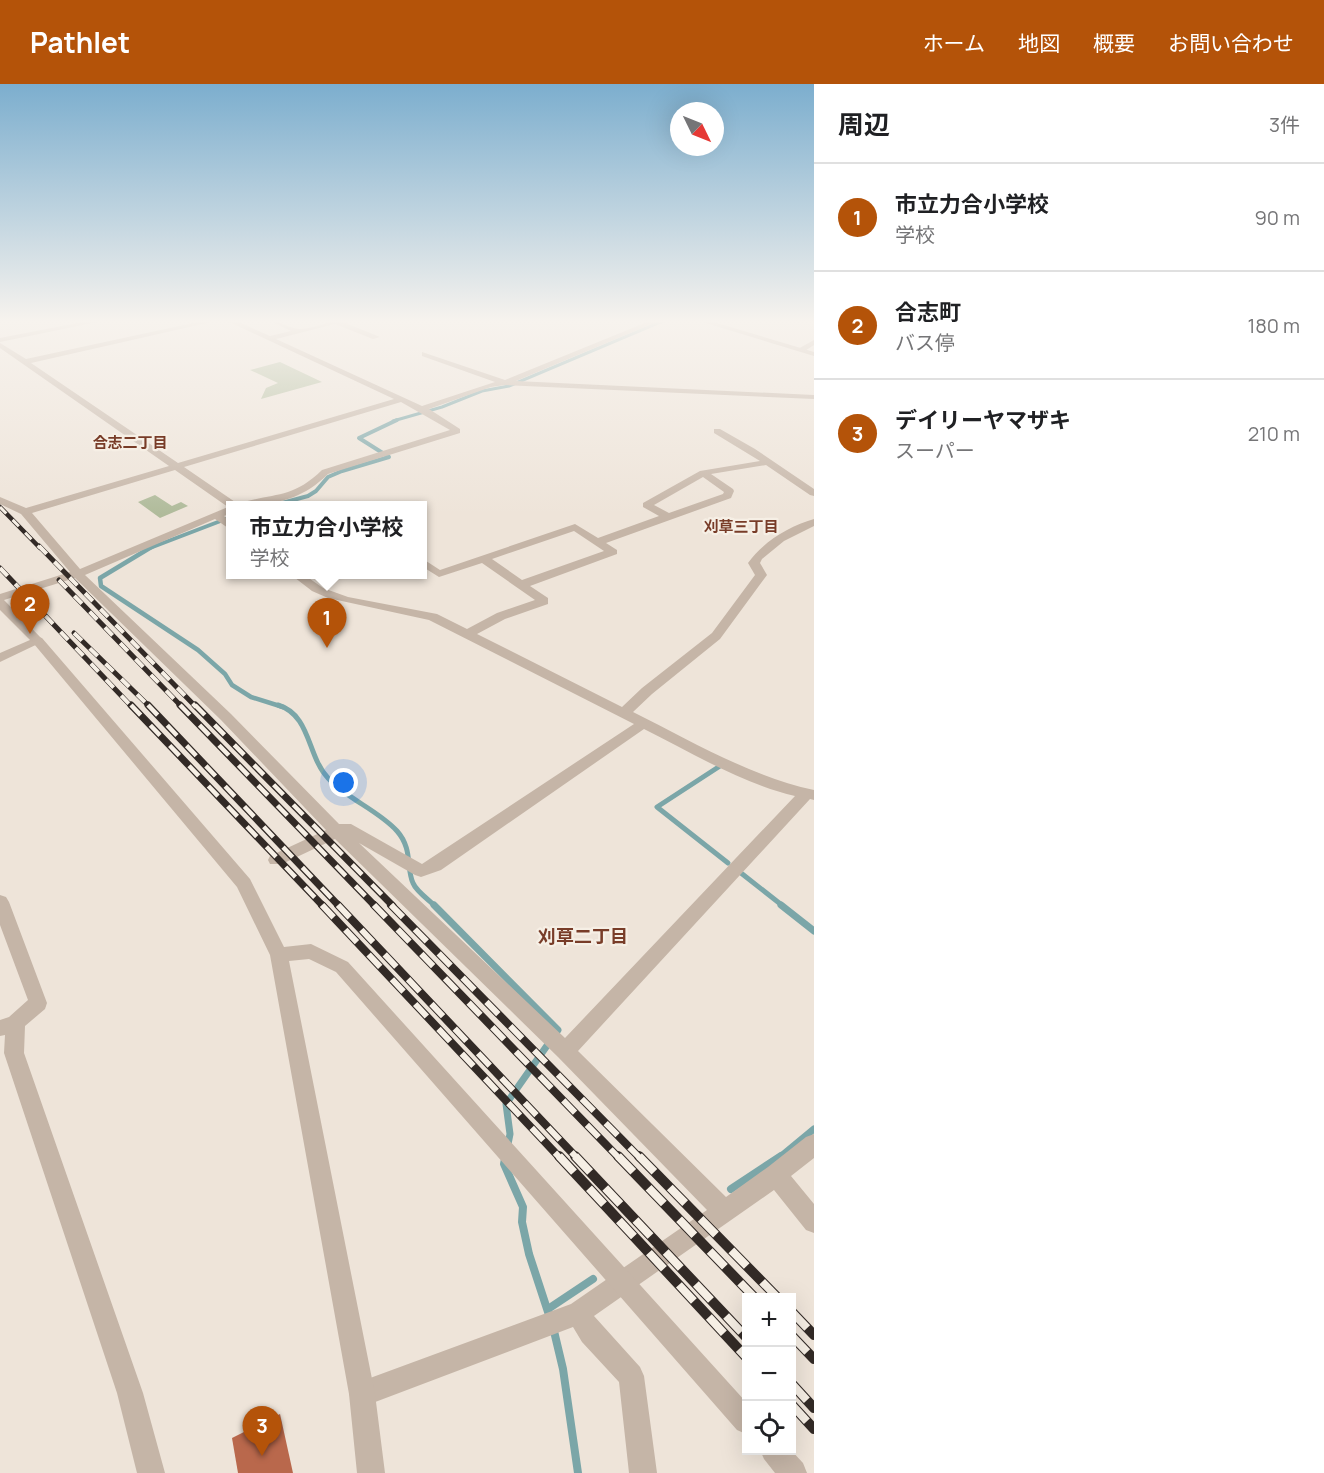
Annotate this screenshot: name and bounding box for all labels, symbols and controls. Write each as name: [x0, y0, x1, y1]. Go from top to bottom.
text: Pathlet: [30, 23, 130, 61]
text: ホーム: [923, 29, 985, 57]
text: 地図: [1018, 29, 1060, 57]
text: 概要: [1093, 29, 1135, 57]
text: お問い合わせ: [1168, 29, 1294, 57]
north arrow: [670, 102, 724, 156]
text: 周辺: [838, 106, 890, 142]
text: 3件: [1269, 111, 1300, 138]
text: 市立力合小学校: [895, 189, 1049, 219]
text: 1: [853, 204, 862, 231]
text: 90 m: [1254, 204, 1300, 231]
text: 学校: [895, 221, 935, 248]
text: 合志町: [895, 297, 961, 327]
text: 2: [852, 312, 863, 339]
text: 180 m: [1247, 312, 1300, 339]
text: バス停: [895, 329, 955, 356]
text: デイリーヤマザキ: [895, 405, 1071, 435]
text: 3: [852, 420, 863, 447]
text: 210 m: [1248, 420, 1300, 447]
district label: 合志二丁目: [92, 432, 168, 453]
text: スーパー: [895, 437, 975, 464]
popup: [226, 501, 427, 579]
text: 市立力合小学校: [249, 512, 404, 542]
district label: 刈草三丁目: [703, 516, 779, 537]
text: 学校: [249, 544, 289, 571]
pin: 2: [10, 584, 50, 634]
pin: 1: [308, 598, 346, 648]
your location: [329, 768, 358, 797]
district label: 刈草二丁目: [538, 924, 628, 948]
map controls: [742, 1293, 796, 1455]
button: +: [742, 1293, 796, 1347]
button: −: [742, 1347, 796, 1401]
button: locate: [742, 1401, 796, 1455]
pin: 3: [242, 1406, 282, 1456]

